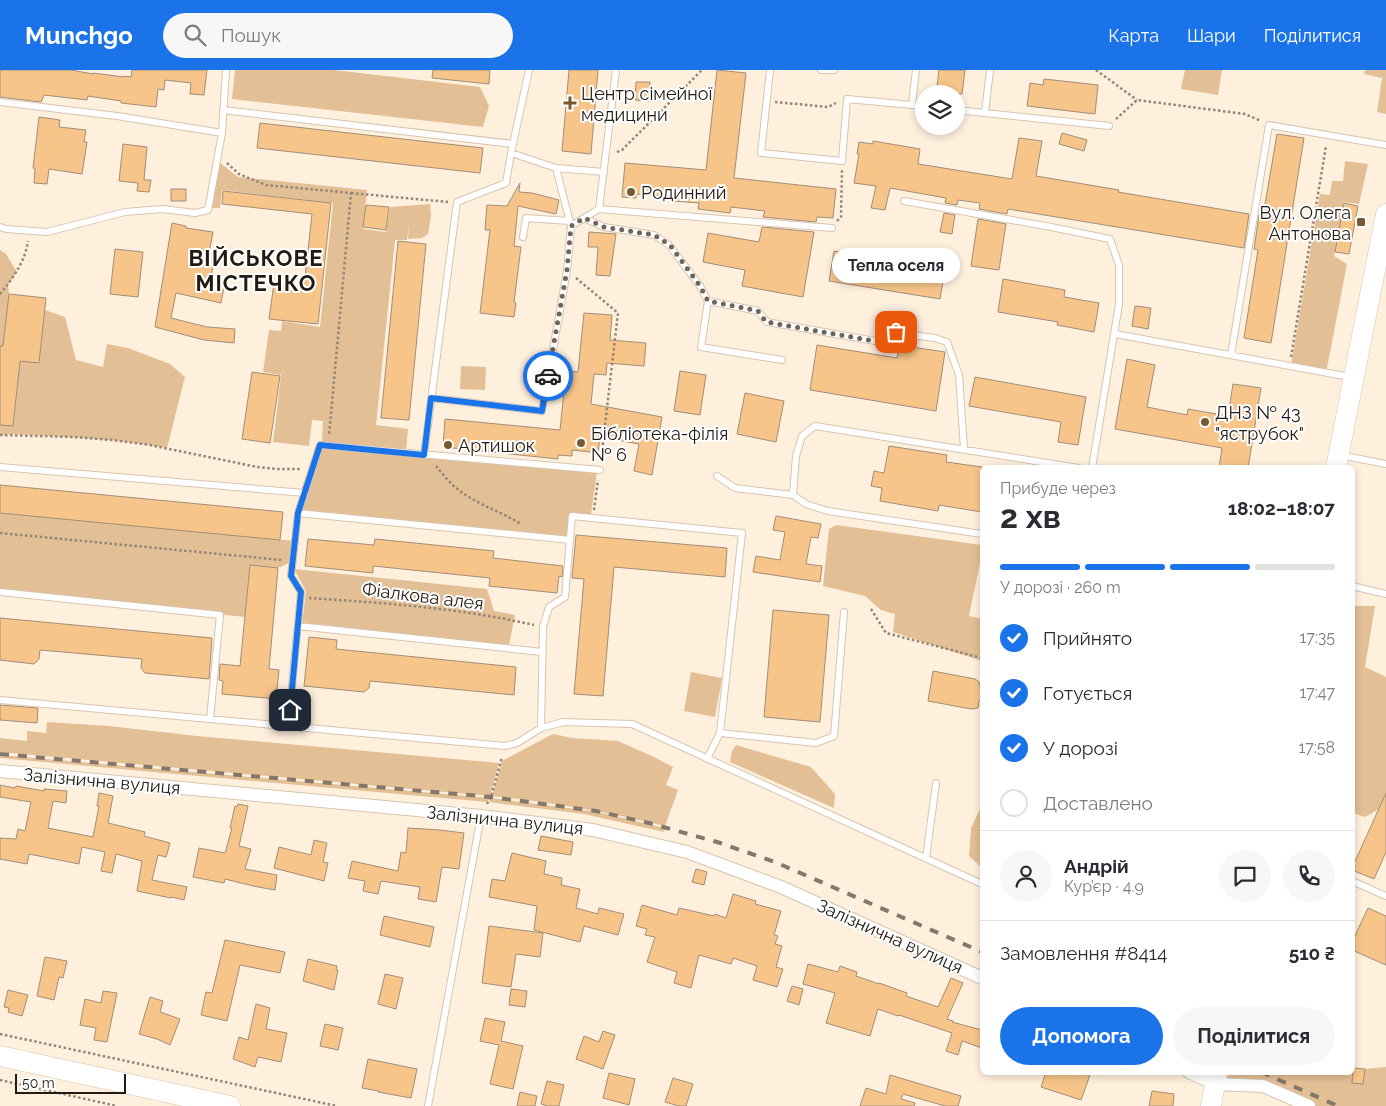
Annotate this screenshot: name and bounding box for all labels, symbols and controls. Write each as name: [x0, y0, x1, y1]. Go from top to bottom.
search box: [163, 13, 513, 58]
text: Munchgo: [25, 21, 133, 50]
icon: search: [181, 21, 209, 49]
text: Пошук: [221, 24, 281, 46]
text: Карта: [1108, 25, 1159, 46]
text: Шари: [1187, 25, 1236, 46]
text: Поділитися: [1264, 25, 1361, 46]
place label: Центр сімейної медицини: [581, 83, 712, 125]
map controls: [915, 85, 965, 135]
button: layers: [915, 85, 965, 135]
marker: Центр сімейної медицини: [563, 96, 577, 110]
place label: Родинний: [641, 182, 726, 203]
marker: Родинний: [625, 186, 637, 198]
place label: Вул. Олега Антонова: [1260, 202, 1351, 244]
marker: Вул. Олега Антонова: [1355, 216, 1367, 228]
district label: ВІЙСЬКОВЕ МІСТЕЧКО: [188, 245, 324, 296]
callout: Тепла оселя: [832, 247, 960, 282]
text: Тепла оселя: [848, 256, 944, 275]
pin: [875, 311, 917, 353]
icon: bag: [882, 318, 910, 346]
courier: [523, 351, 573, 401]
icon: car: [534, 362, 562, 390]
place label: ДНЗ № 43 "яструбок": [1215, 402, 1304, 444]
marker: ДНЗ № 43 "яструбок": [1199, 416, 1211, 428]
place label: Бібліотека-філія № 6: [591, 423, 728, 465]
place label: Артишок: [458, 435, 535, 456]
marker: Бібліотека-філія № 6: [575, 437, 587, 449]
marker: Артишок: [442, 439, 454, 451]
text: Прибуде через: [1000, 479, 1116, 498]
text: 18:02–18:07: [1228, 497, 1335, 519]
text: 2 хв: [1000, 498, 1061, 535]
street label: Фіалкова алея: [361, 578, 485, 614]
text: У дорозі · 260 m: [1000, 578, 1121, 597]
icon: check: [1000, 624, 1028, 652]
text: Прийнято: [1043, 627, 1132, 649]
text: 17:35: [1299, 628, 1335, 647]
icon: check: [1000, 679, 1028, 707]
text: Готується: [1043, 682, 1132, 704]
text: 17:47: [1299, 683, 1335, 702]
pin: [269, 689, 311, 731]
icon: home: [276, 696, 304, 724]
icon: check: [1000, 734, 1028, 762]
text: У дорозі: [1043, 737, 1118, 759]
text: 17:58: [1298, 738, 1335, 757]
street label: Залізнична вулиця: [23, 764, 181, 798]
text: Доставлено: [1043, 792, 1153, 814]
street label: Залізнична вулиця: [426, 801, 584, 839]
button: person: [1000, 850, 1052, 902]
button: chat: [1219, 850, 1271, 902]
button: phone: [1283, 850, 1335, 902]
text: Андрій: [1064, 855, 1129, 877]
text: Кур’єр · 4.9: [1064, 877, 1144, 896]
street label: Залізнична вулиця: [814, 894, 966, 978]
text: Замовлення #8414: [1000, 942, 1167, 964]
text: 510 ₴: [1289, 942, 1335, 964]
button: Допомога: [1000, 1007, 1163, 1065]
button: Поділитися: [1173, 1007, 1335, 1065]
scale bar: [15, 1071, 126, 1094]
text: 50 m: [22, 1075, 55, 1091]

